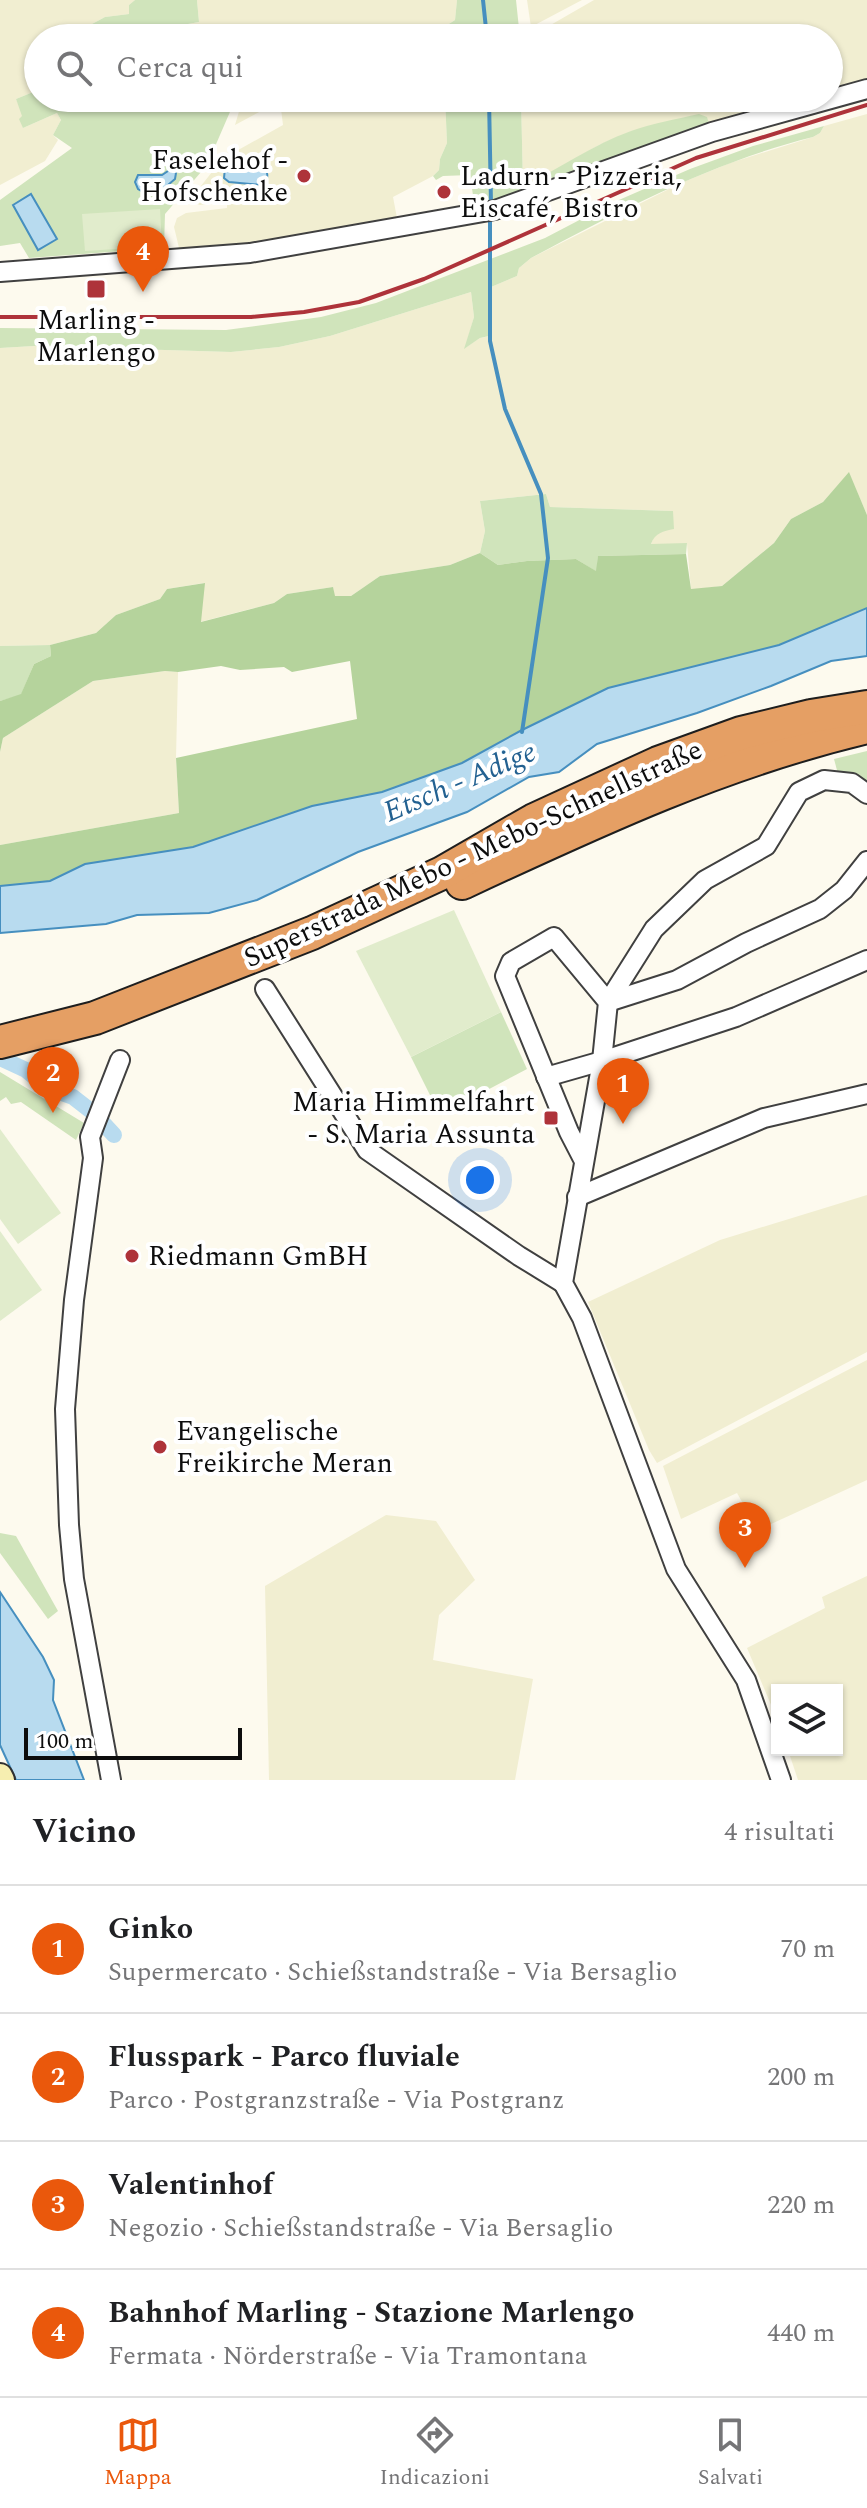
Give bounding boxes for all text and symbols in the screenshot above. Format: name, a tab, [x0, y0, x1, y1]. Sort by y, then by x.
search box	[24, 24, 843, 112]
text: Cerca qui	[116, 45, 244, 91]
icon: search	[52, 46, 96, 90]
place label: Faselehof - Hofschenke	[140, 139, 288, 214]
place label: Ladurn - Pizzeria, Eiscafé, Bistro	[460, 155, 682, 230]
marker: Faselehof - Hofschenke	[295, 167, 313, 185]
marker: Ladurn - Pizzeria, Eiscafé, Bistro	[435, 183, 453, 201]
pin: 4	[117, 226, 169, 292]
marker: Marling - Marlengo	[85, 278, 107, 300]
place label: Marling - Marlengo	[36, 299, 156, 374]
street label: Superstrada Mebo - Mebo-Schnellstraße	[237, 729, 709, 979]
water label: Etsch - Adige	[376, 729, 544, 835]
pin: 2	[27, 1047, 79, 1113]
pin: 1	[597, 1058, 649, 1124]
place label: Maria Himmelfahrt - S. Maria Assunta	[292, 1081, 535, 1156]
marker: Maria Himmelfahrt - S. Maria Assunta	[542, 1109, 560, 1127]
your location	[460, 1160, 500, 1200]
place label: Riedmann GmBH	[148, 1235, 368, 1278]
marker: Riedmann GmBH	[123, 1247, 141, 1265]
place label: Evangelische Freikirche Meran	[176, 1410, 393, 1485]
marker: Evangelische Freikirche Meran	[151, 1438, 169, 1456]
pin: 3	[719, 1502, 771, 1568]
map controls	[771, 1684, 843, 1756]
button: layers	[771, 1684, 843, 1756]
scale bar	[24, 1724, 242, 1760]
text: 100 m	[36, 1725, 93, 1758]
text: Vicino	[32, 1806, 136, 1858]
text: 4 risultati	[724, 1812, 835, 1852]
text: Ginko	[108, 1906, 193, 1952]
text: 1	[51, 1929, 65, 1969]
text: 70 m	[780, 1929, 835, 1969]
text: Supermercato · Schießstandstraße - Via Bersaglio	[108, 1952, 677, 1992]
text: Flusspark - Parco fluviale	[108, 2034, 460, 2080]
text: 2	[51, 2057, 65, 2097]
text: 200 m	[767, 2057, 835, 2097]
text: Parco · Postgranzstraße - Via Postgranz	[108, 2080, 565, 2120]
text: Valentinhof	[108, 2162, 273, 2208]
text: 3	[51, 2185, 65, 2225]
text: 220 m	[767, 2185, 835, 2225]
text: Negozio · Schießstandstraße - Via Bersaglio	[108, 2208, 613, 2248]
text: Bahnhof Marling - Stazione Marlengo	[108, 2290, 634, 2336]
text: 4	[51, 2313, 65, 2353]
text: 440 m	[767, 2313, 835, 2353]
text: Fermata · Nörderstraße - Via Tramontana	[108, 2336, 588, 2376]
tab: Mappa	[104, 2413, 172, 2494]
tab: Indicazioni	[379, 2413, 490, 2494]
tab: Salvati	[698, 2413, 763, 2494]

